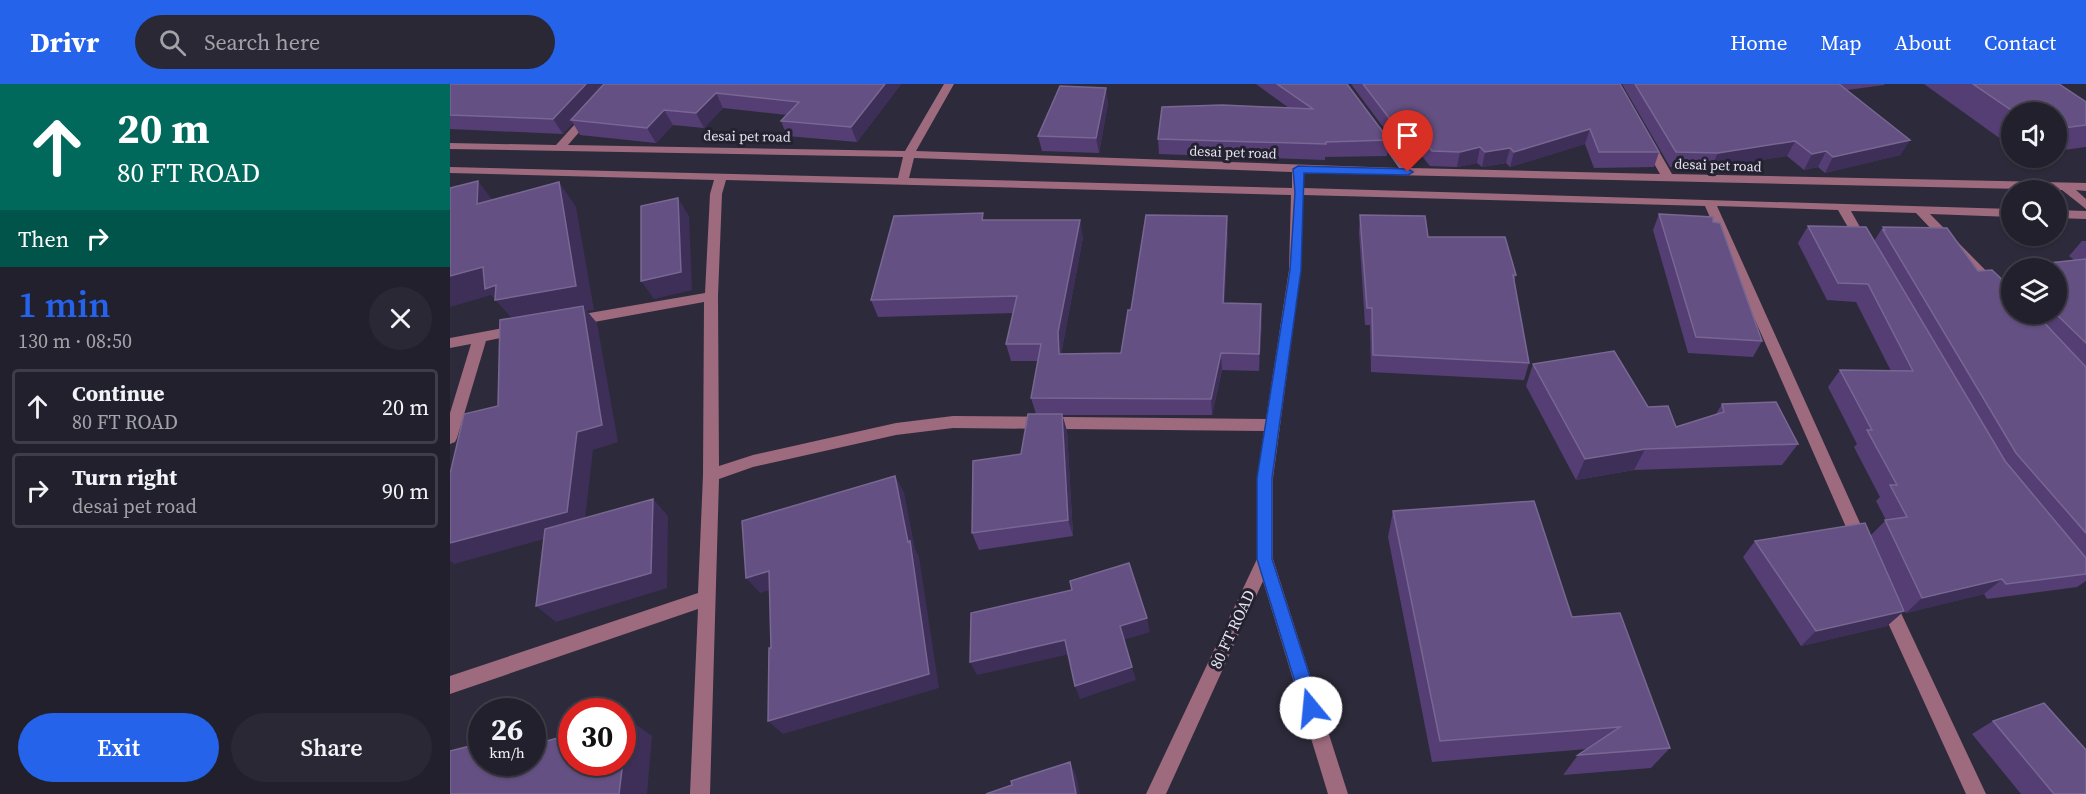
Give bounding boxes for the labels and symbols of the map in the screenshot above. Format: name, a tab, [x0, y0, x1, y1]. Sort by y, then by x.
pin	[1382, 110, 1433, 172]
street label: desai pet road	[703, 125, 791, 147]
street label: desai pet road	[1189, 140, 1277, 164]
street label: desai pet road	[1674, 153, 1762, 177]
street label: 80 FT ROAD	[1204, 586, 1260, 672]
position arrow	[1279, 676, 1343, 740]
speed limit sign: 30	[558, 698, 636, 776]

